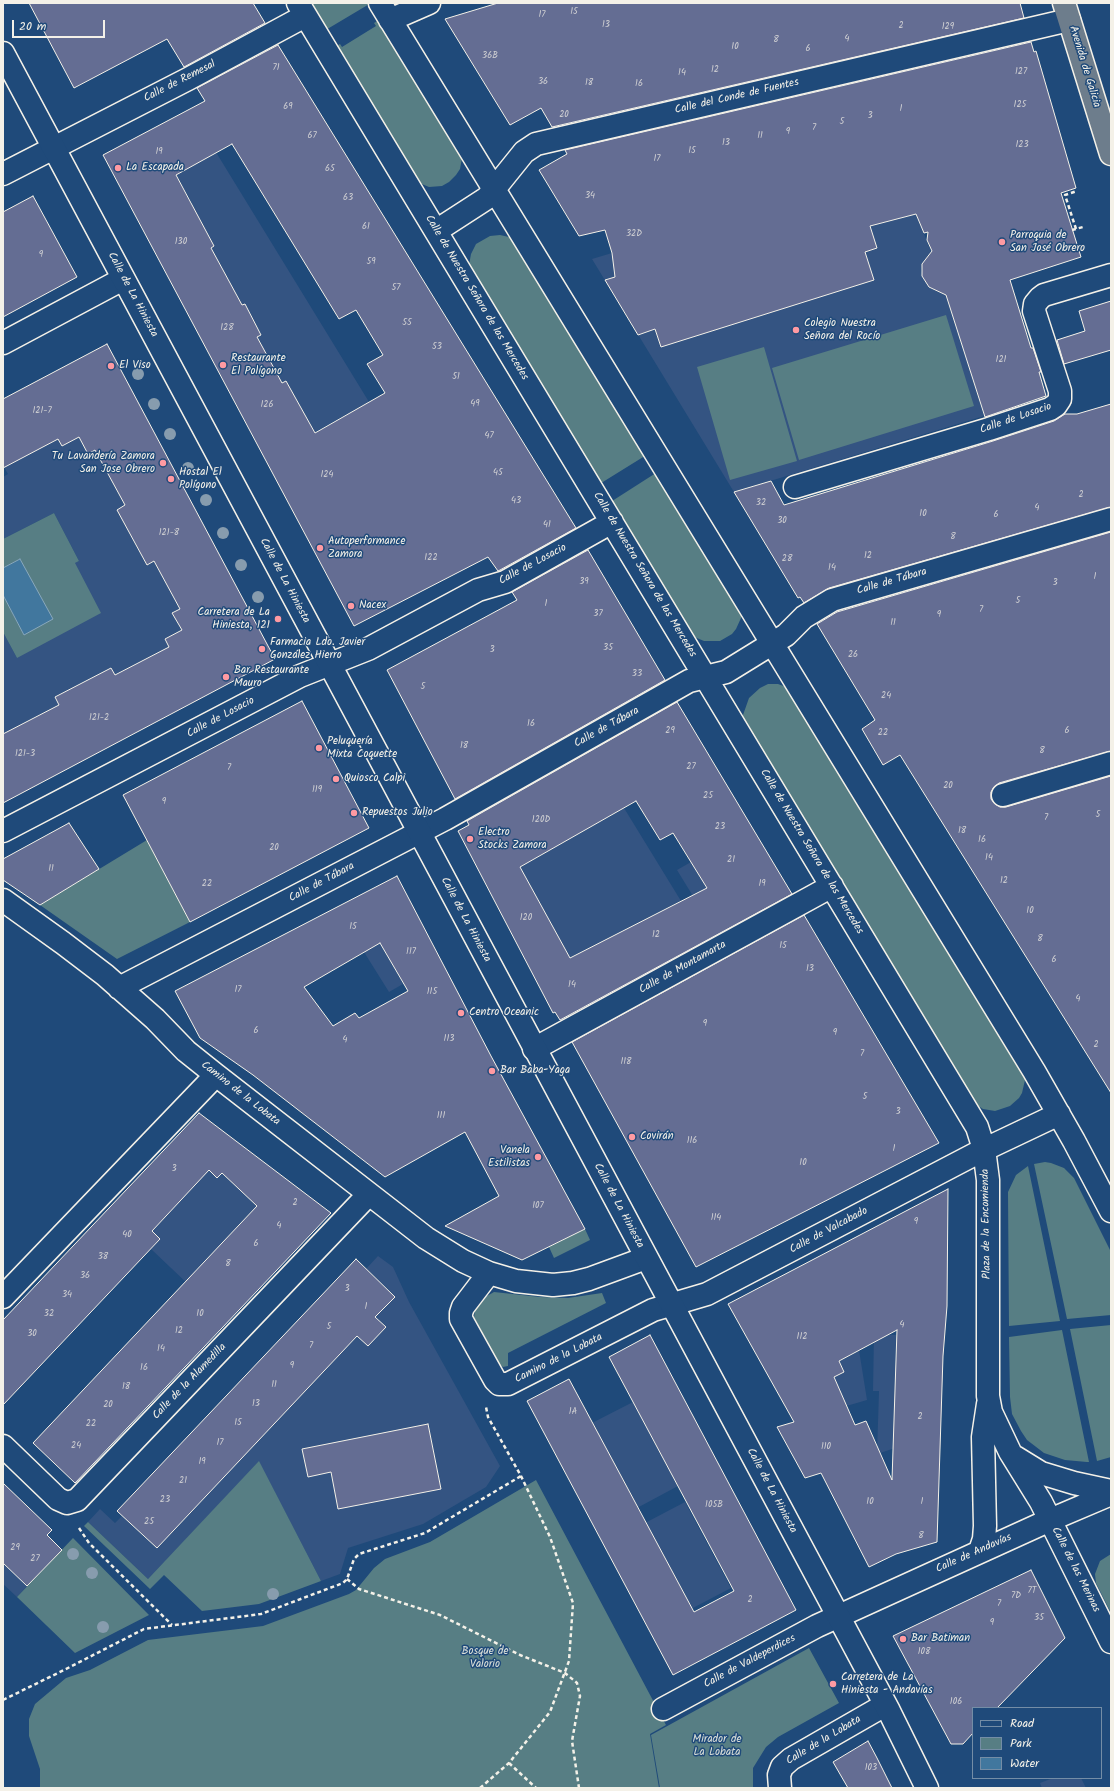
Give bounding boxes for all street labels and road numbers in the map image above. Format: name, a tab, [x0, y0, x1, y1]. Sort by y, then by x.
street label: Avenida de Galicia	[1065, 25, 1103, 109]
street label: Calle de Remesal	[142, 58, 218, 106]
street label: Calle del Conde de Fuentes	[674, 76, 800, 118]
street label: Calle de Nuestra Señora de las Mercedes	[421, 213, 531, 383]
street label: Calle de La Hiniesta	[104, 250, 160, 340]
street label: Calle de Losacio	[979, 401, 1053, 437]
street label: Calle de Nuestra Señora de las Mercedes	[589, 490, 699, 660]
street label: Calle de La Hiniesta	[256, 536, 312, 626]
street label: Calle de Losacio	[497, 542, 569, 588]
street label: Calle de Tábara	[855, 566, 929, 598]
street label: Calle de Losacio	[185, 695, 257, 741]
street label: Calle de Tábara	[572, 705, 642, 751]
street label: Calle de Nuestra Señora de las Mercedes	[756, 767, 866, 937]
street label: Calle de Tábara	[287, 860, 357, 906]
street label: Calle de La Hiniesta	[437, 875, 493, 965]
street label: Calle de Montamarta	[637, 939, 729, 997]
street label: Camino de la Lobata	[198, 1059, 282, 1129]
street label: Calle de La Hiniesta	[590, 1161, 646, 1251]
street label: Plaza de la Encomienda	[979, 1169, 995, 1279]
street label: Calle de Valcabado	[788, 1205, 870, 1257]
street label: Camino de la Lobata	[513, 1331, 605, 1387]
street label: Calle de la Alamedilla	[150, 1341, 230, 1423]
street label: Calle de La Hiniesta	[743, 1446, 799, 1536]
street label: Calle de las Merinas	[1048, 1525, 1102, 1615]
street label: Calle de Andavías	[934, 1531, 1014, 1577]
street label: Calle de Valdeperdices	[702, 1632, 798, 1692]
street label: Calle de la Lobata	[784, 1713, 864, 1769]

